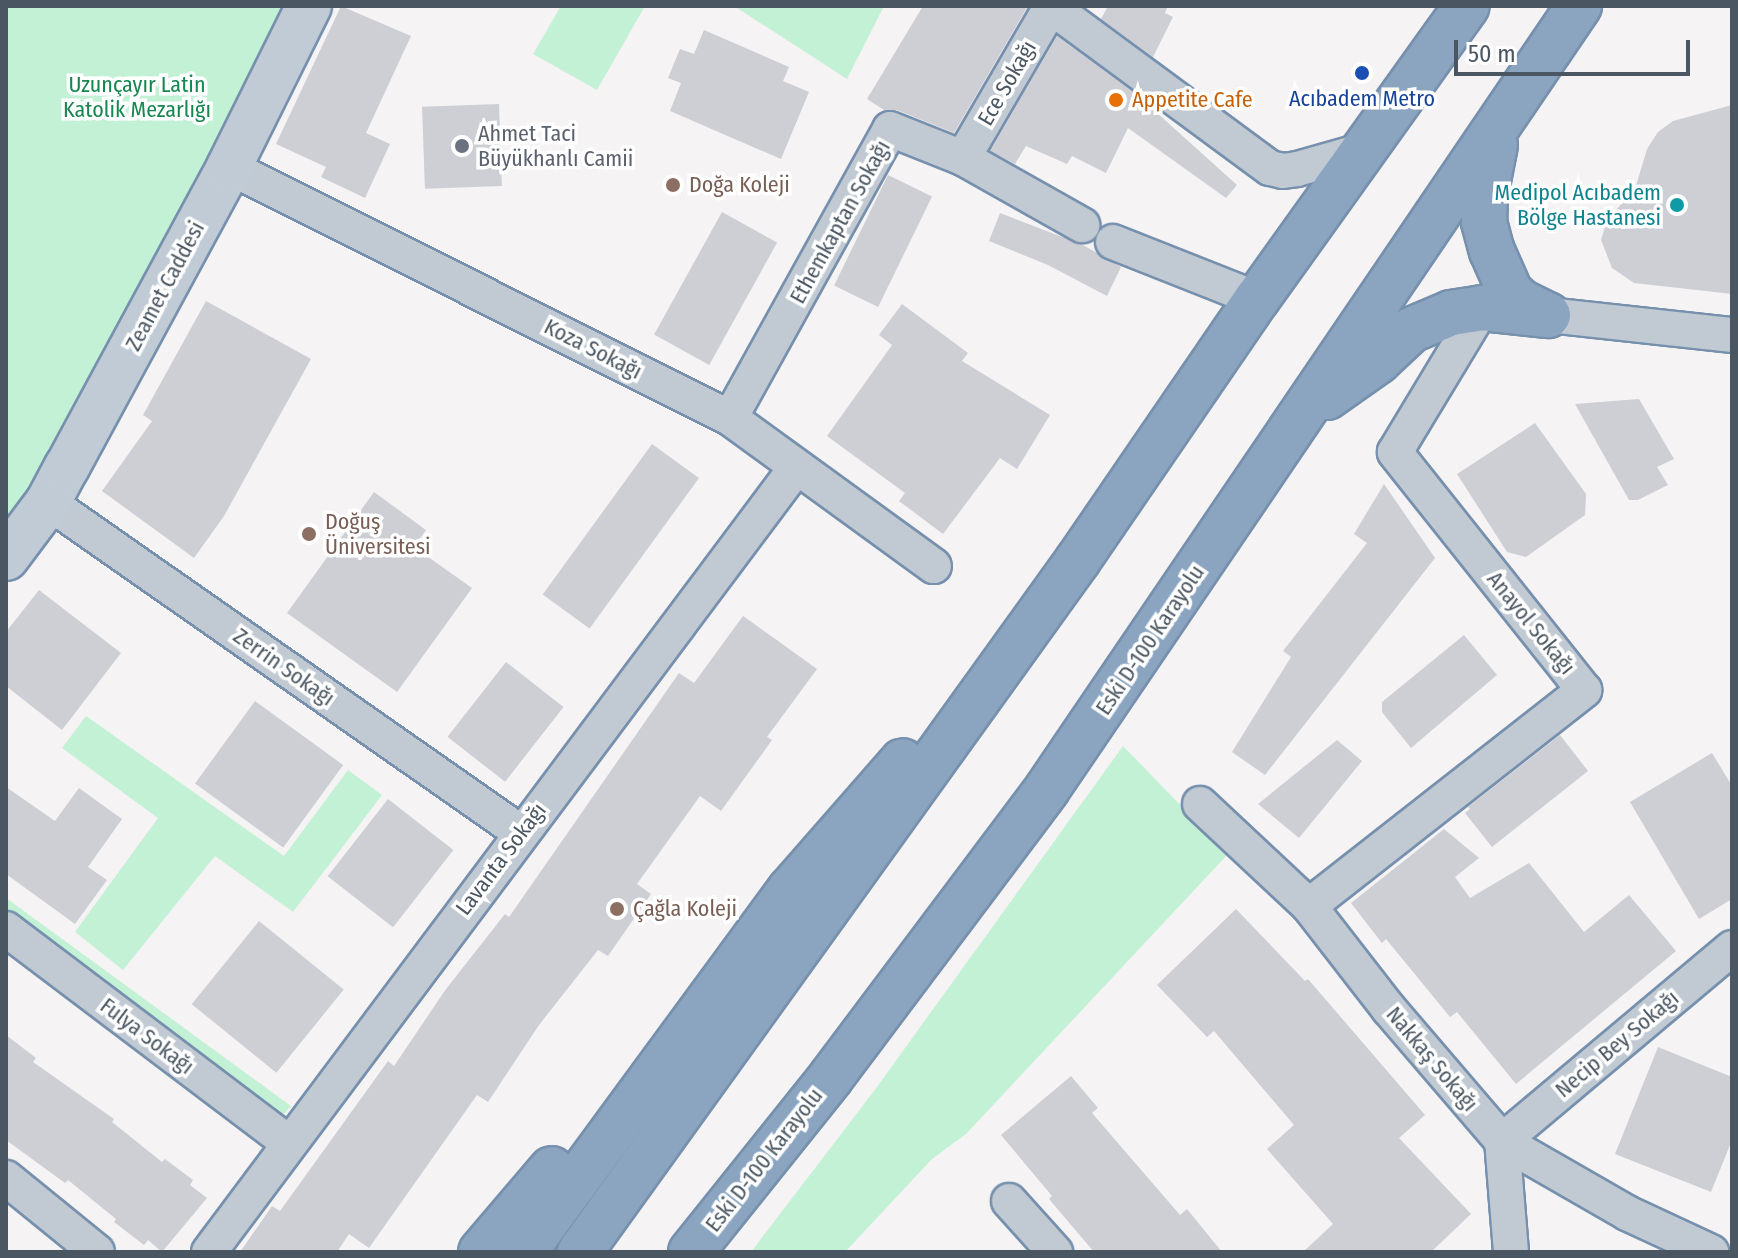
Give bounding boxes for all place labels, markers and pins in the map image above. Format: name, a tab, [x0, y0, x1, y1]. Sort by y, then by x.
marker: Acıbadem Metro	[1353, 64, 1371, 82]
place label: Acıbadem Metro	[1289, 86, 1435, 112]
place label: Appetite Cafe	[1132, 87, 1253, 113]
marker: Appetite Cafe	[1107, 91, 1125, 109]
place label: Ahmet Taci Büyükhanlı Camii	[478, 120, 633, 172]
marker: Ahmet Taci Büyükhanlı Camii	[453, 137, 471, 155]
place label: Doğa Koleji	[689, 172, 790, 198]
marker: Doğa Koleji	[664, 176, 682, 194]
place label: Medipol Acıbadem Bölge Hastanesi	[1495, 179, 1661, 230]
marker: Medipol Acıbadem Bölge Hastanesi	[1668, 196, 1686, 214]
place label: Doğuş Üniversitesi	[325, 508, 431, 560]
marker: Doğuş Üniversitesi	[300, 525, 318, 543]
place label: Çağla Koleji	[633, 896, 737, 922]
marker: Çağla Koleji	[608, 900, 626, 918]

